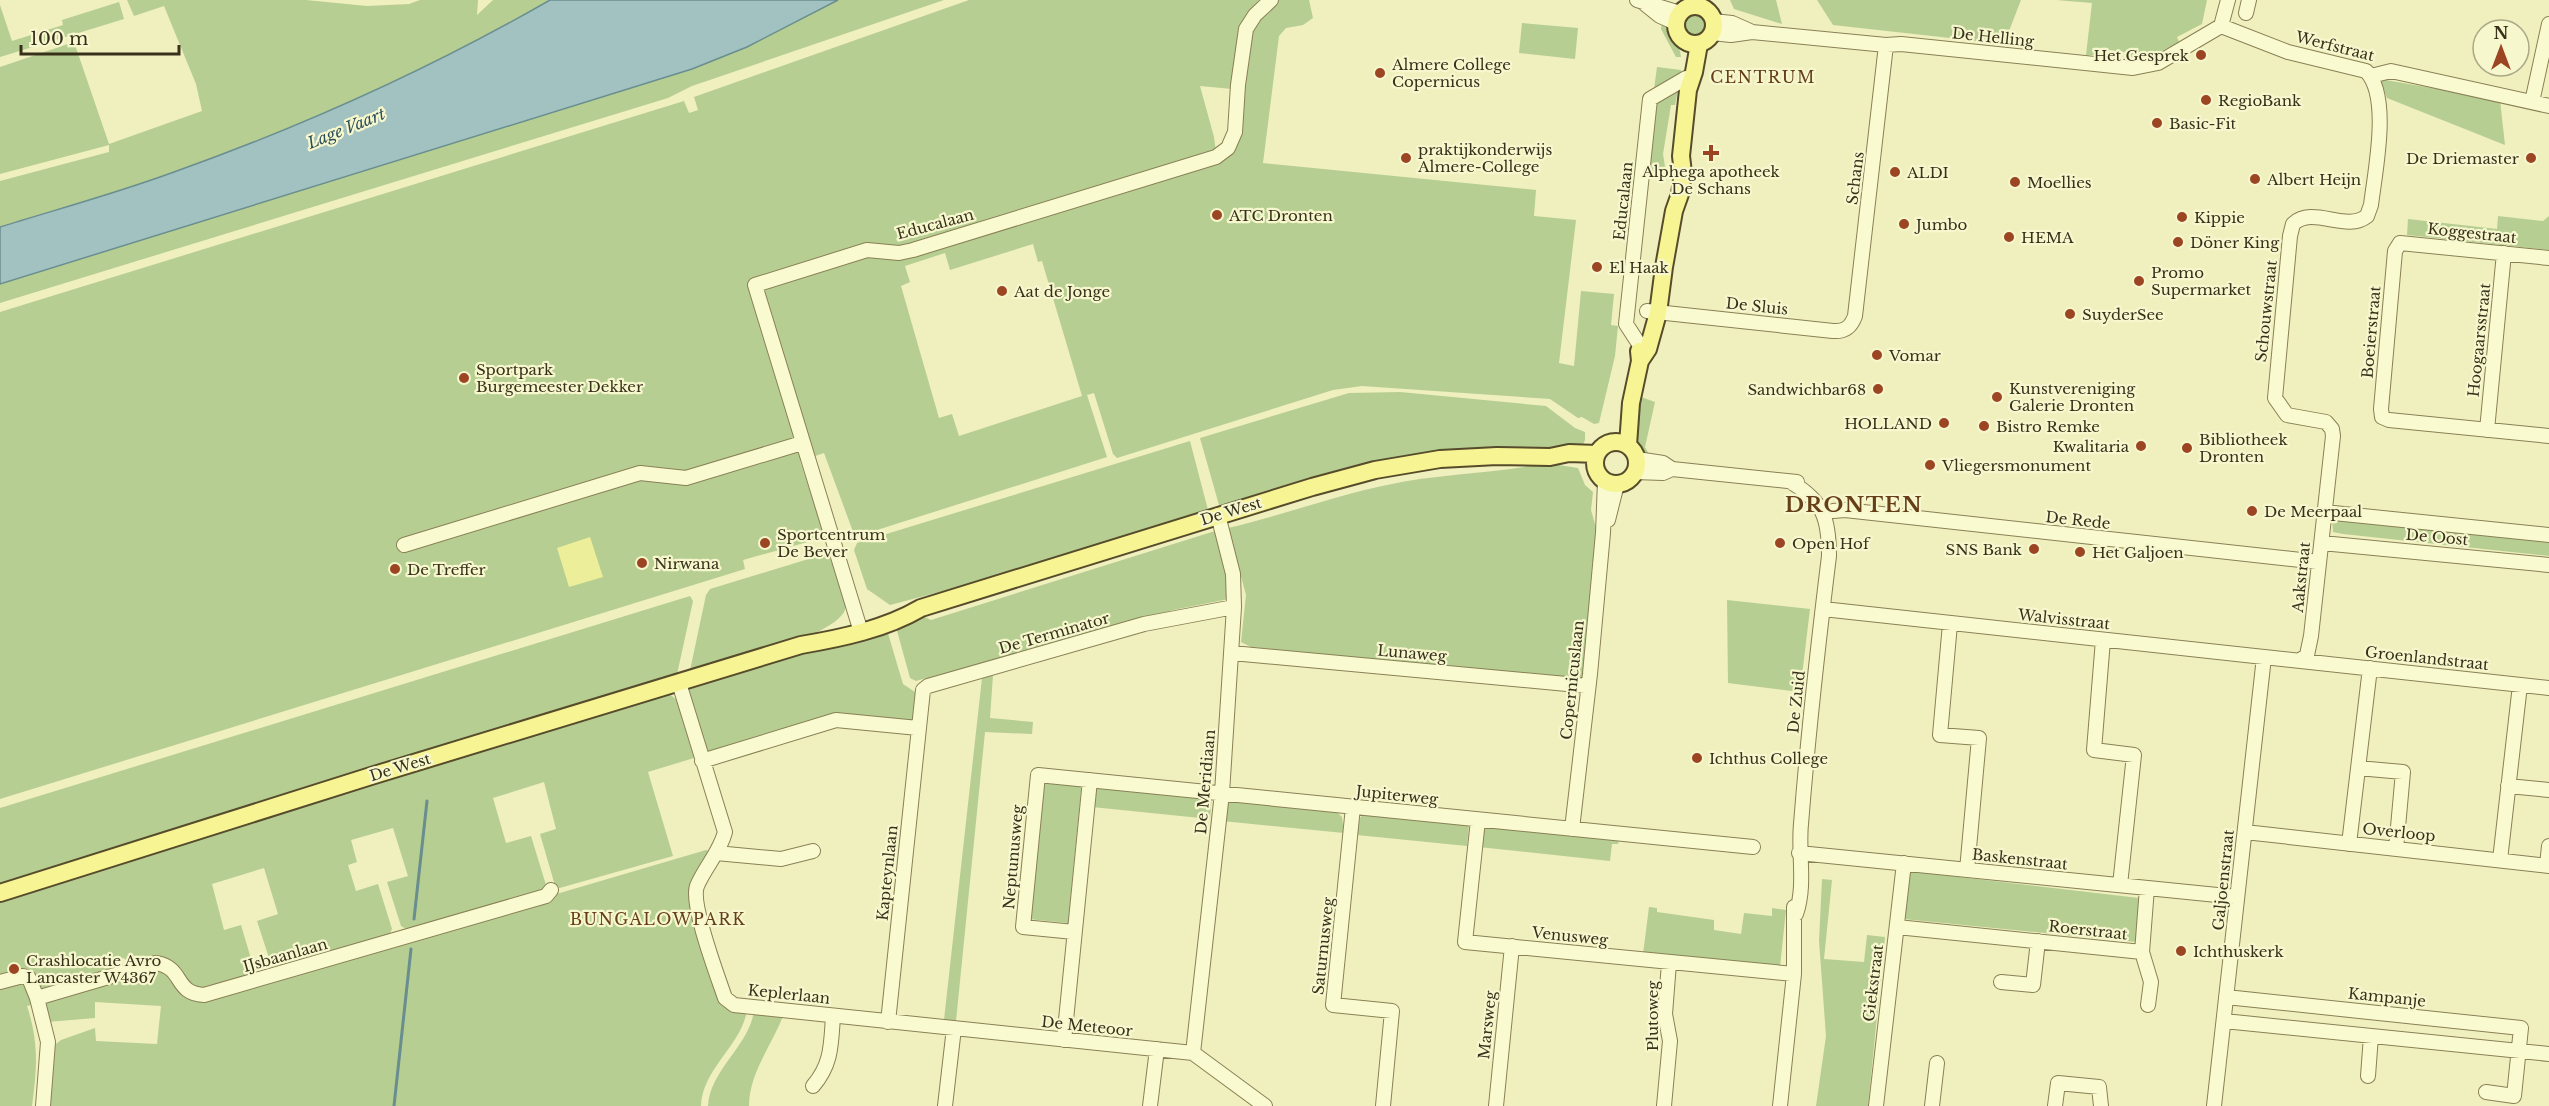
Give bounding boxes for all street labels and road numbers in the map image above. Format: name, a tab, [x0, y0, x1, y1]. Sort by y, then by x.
street label: De Helling	[1951, 23, 2036, 51]
street label: Werfstraat	[2293, 27, 2377, 65]
street label: Schans	[1842, 150, 1868, 206]
street label: Educalaan	[1609, 161, 1637, 241]
street label: Educalaan	[894, 205, 976, 243]
street label: Koggestraat	[2427, 219, 2518, 247]
street label: Schouwstraat	[2251, 259, 2281, 363]
street label: Hoogaarsstraat	[2464, 282, 2494, 398]
street label: Boeierstraat	[2357, 285, 2385, 379]
street label: De Sluis	[1725, 293, 1789, 319]
street label: De West	[1198, 493, 1264, 529]
street label: De Rede	[2045, 507, 2111, 533]
street label: De Oost	[2405, 525, 2469, 549]
street label: Aakstraat	[2288, 540, 2314, 614]
street label: Walvisstraat	[2016, 605, 2111, 633]
street label: De Terminator	[996, 608, 1112, 658]
street label: Copernicuslaan	[1556, 619, 1588, 741]
street label: Lunaweg	[1377, 641, 1448, 666]
street label: Groenlandstraat	[2364, 642, 2490, 674]
street label: De Zuid	[1783, 670, 1809, 734]
street label: De Meridiaan	[1191, 729, 1219, 835]
street label: De West	[367, 749, 433, 785]
street label: Jupiterweg	[1353, 781, 1440, 809]
street label: Neptunusweg	[999, 803, 1027, 910]
street label: Overloop	[2361, 819, 2437, 845]
street label: Kapteynlaan	[873, 824, 901, 922]
street label: Galjoenstraat	[2208, 828, 2238, 931]
street label: Baskenstraat	[1971, 845, 2069, 874]
street label: Saturnusweg	[1308, 895, 1338, 996]
street label: Roerstraat	[2048, 916, 2129, 944]
street label: Venusweg	[1530, 922, 1610, 950]
street label: IJsbaanlaan	[240, 934, 330, 976]
street label: Giekstraat	[1859, 943, 1887, 1023]
street label: Keplerlaan	[747, 980, 831, 1008]
street label: Plutoweg	[1643, 980, 1662, 1051]
street label: Kampanje	[2347, 983, 2427, 1011]
street label: Marsweg	[1474, 989, 1500, 1060]
street label: De Meteoor	[1040, 1012, 1134, 1040]

